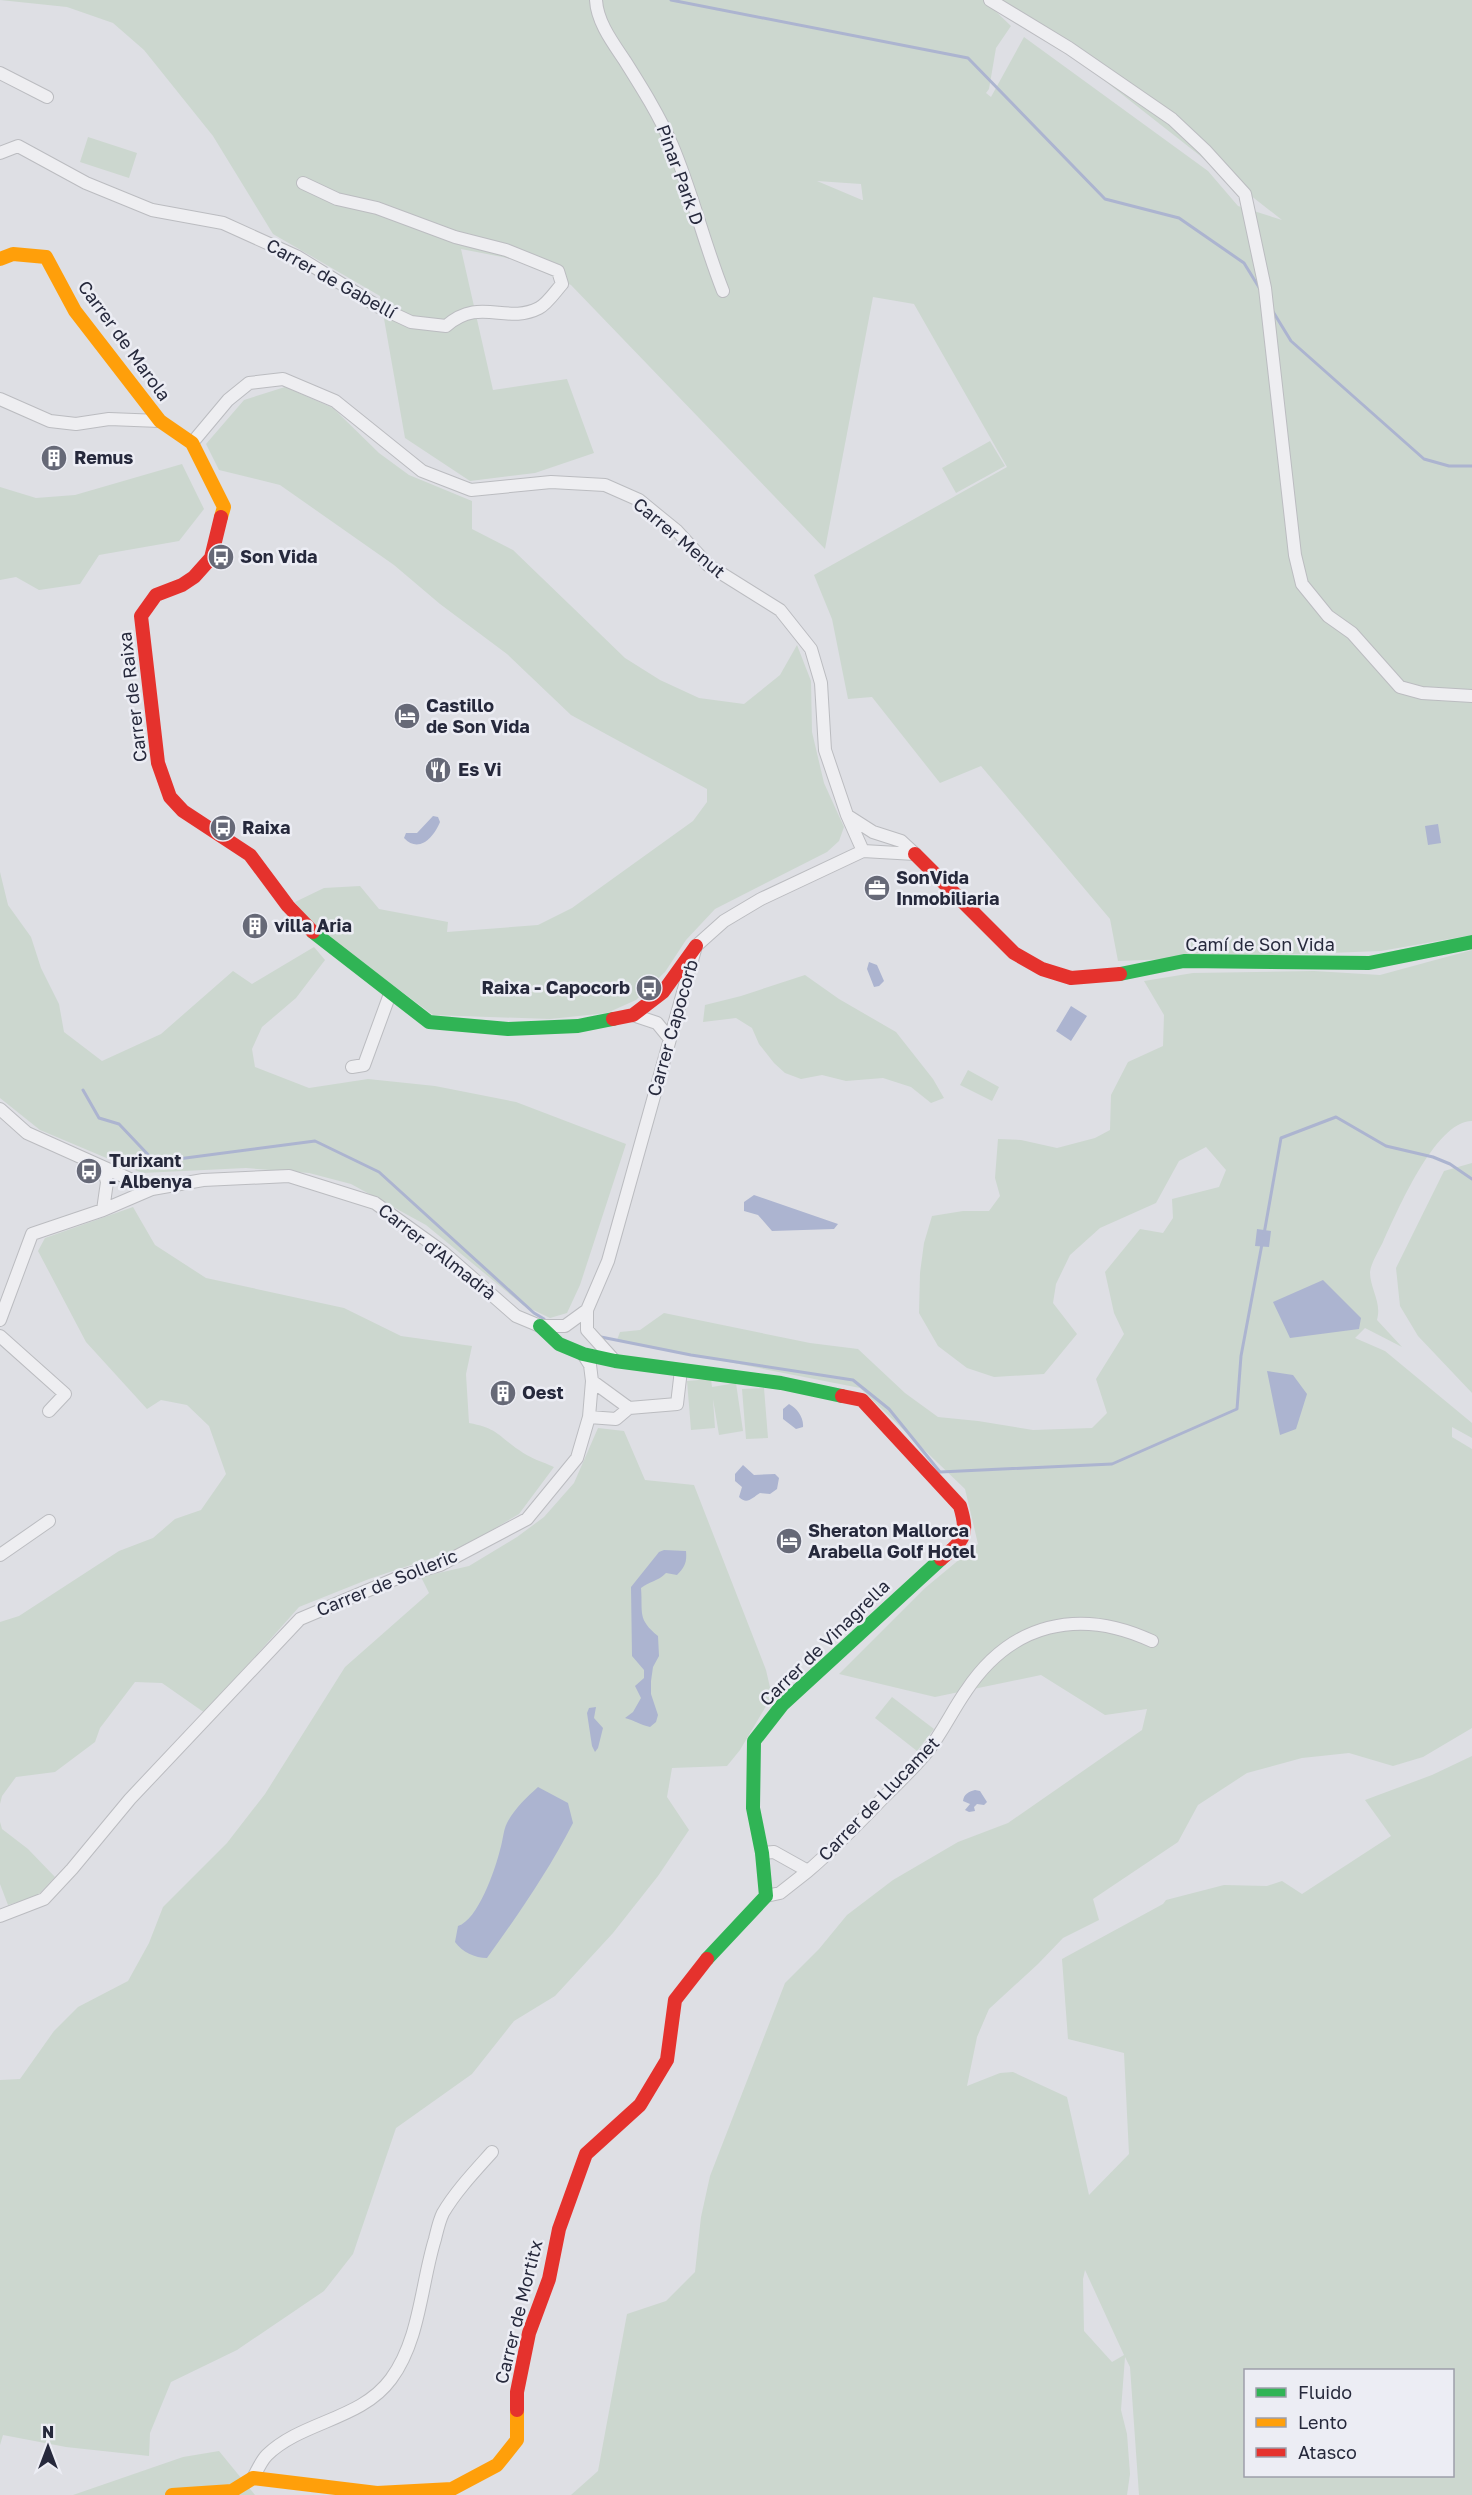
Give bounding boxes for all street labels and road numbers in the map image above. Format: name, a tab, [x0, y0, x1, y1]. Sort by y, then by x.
street label: Pinar Park D	[653, 121, 709, 228]
street label: Carrer de Gabellí	[263, 233, 401, 323]
street label: Carrer de Marola	[74, 276, 176, 405]
street label: Carrer Menut	[629, 492, 730, 582]
street label: Carrer de Raixa	[113, 631, 151, 764]
street label: Camí de Son Vida	[1185, 933, 1335, 955]
street label: Carrer Capocorb	[642, 957, 702, 1099]
street label: Carrer d'Almadrà	[374, 1198, 501, 1304]
street label: Carrer de Solleric	[313, 1544, 460, 1620]
street label: Carrer de Vinagrella	[755, 1574, 894, 1710]
street label: Carrer de Llucamet	[813, 1731, 943, 1865]
street label: Carrer de Mortitx	[490, 2238, 547, 2386]

